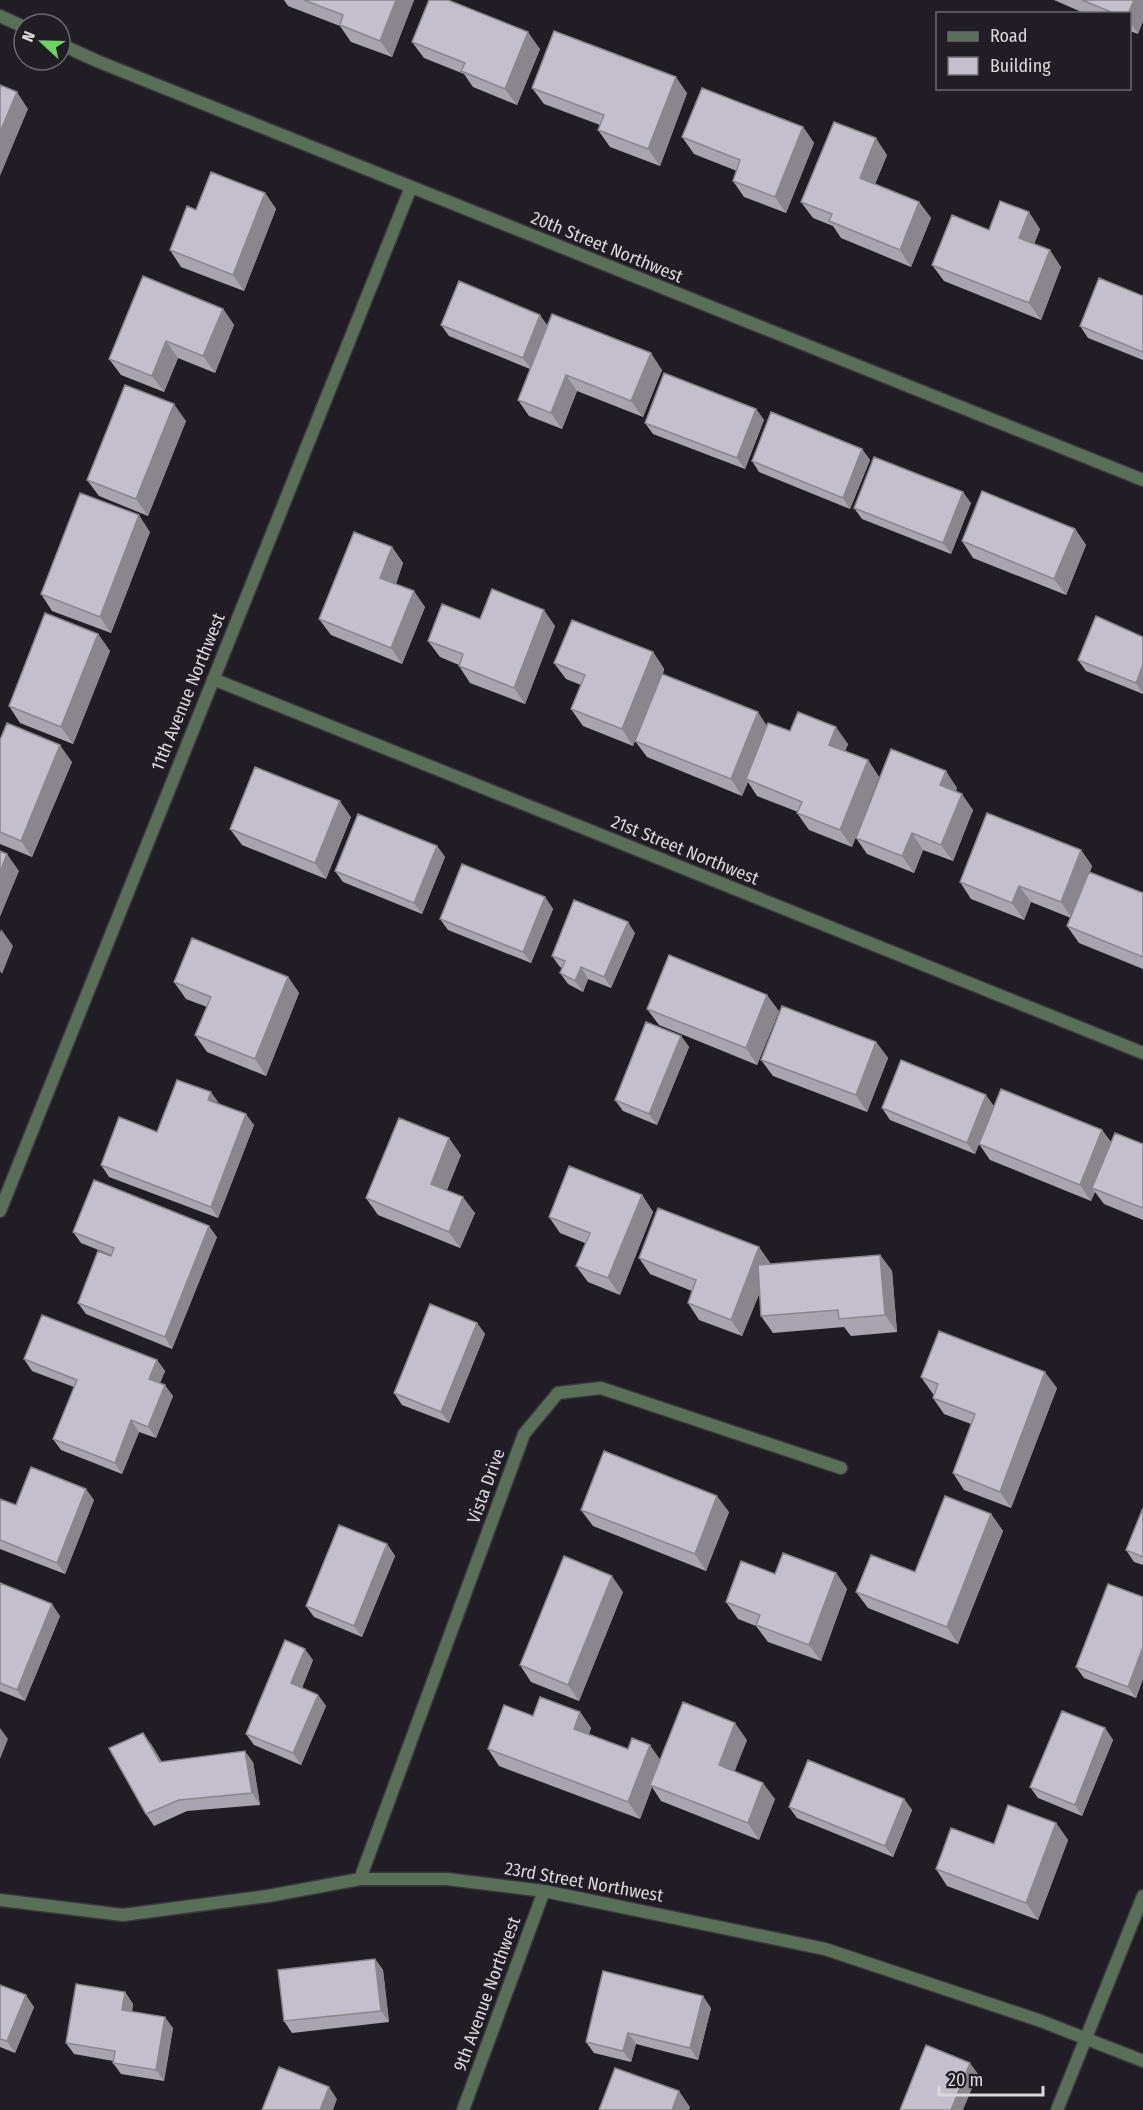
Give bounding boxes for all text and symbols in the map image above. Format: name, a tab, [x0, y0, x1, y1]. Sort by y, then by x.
north arrow	[12, 12, 72, 72]
legend	[936, 12, 1131, 90]
text: Road	[990, 25, 1027, 47]
text: N	[18, 29, 39, 45]
text: Building	[990, 55, 1051, 77]
street label: 20th Street Northwest	[528, 207, 686, 288]
street label: 11th Avenue Northwest	[146, 610, 230, 774]
street label: 21st Street Northwest	[608, 810, 762, 890]
street label: Vista Drive	[462, 1445, 510, 1527]
street label: 23rd Street Northwest	[503, 1857, 665, 1907]
street label: 9th Avenue Northwest	[449, 1914, 525, 2074]
scale bar	[939, 2059, 1042, 2097]
text: 20 m	[948, 2069, 983, 2091]

